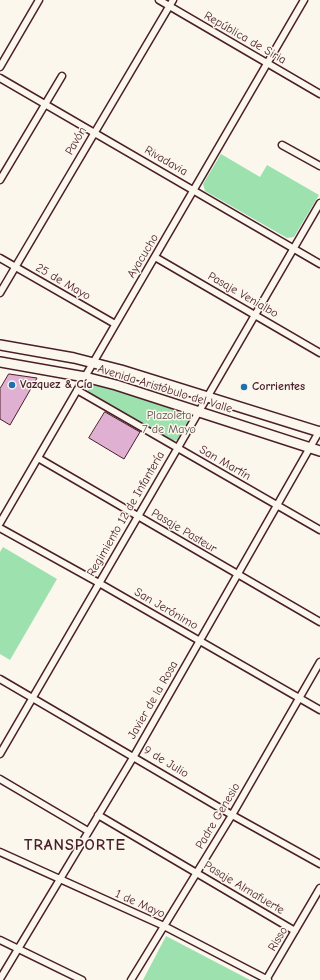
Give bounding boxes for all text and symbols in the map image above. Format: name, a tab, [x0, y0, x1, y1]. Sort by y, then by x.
street label: República de Siria	[201, 9, 289, 67]
street label: Pavón	[62, 124, 90, 158]
street label: Rivadavia	[142, 143, 190, 179]
street label: Ayacucho	[124, 231, 162, 281]
street label: 25 de Mayo	[33, 261, 93, 303]
street label: Pasaje Venialbo	[205, 269, 281, 321]
street label: Avenida Aristóbulo del Valle	[96, 362, 234, 416]
place label: Vazquez & Cía	[20, 378, 93, 392]
marker: Vazquez & Cía	[7, 380, 17, 390]
place label: Corrientes	[252, 380, 305, 394]
marker: Corrientes	[239, 382, 249, 392]
park label: Plazoleta 7 de Mayo	[142, 409, 196, 437]
street label: San Martín	[197, 442, 253, 484]
street label: Regimiento 12 de Infantería	[84, 449, 168, 579]
street label: Pasaje Pasteur	[149, 506, 219, 556]
street label: San Jerónimo	[132, 585, 200, 633]
street label: Javier de la Rosa	[125, 658, 181, 742]
street label: 9 de Julio	[141, 743, 191, 781]
street label: Padre Genesio	[193, 780, 243, 852]
district label: TRANSPORTE	[24, 835, 126, 855]
street label: Pasaje Almafuerte	[201, 858, 287, 918]
street label: 1 de Mayo	[113, 887, 167, 921]
street label: Risso	[265, 924, 291, 954]

